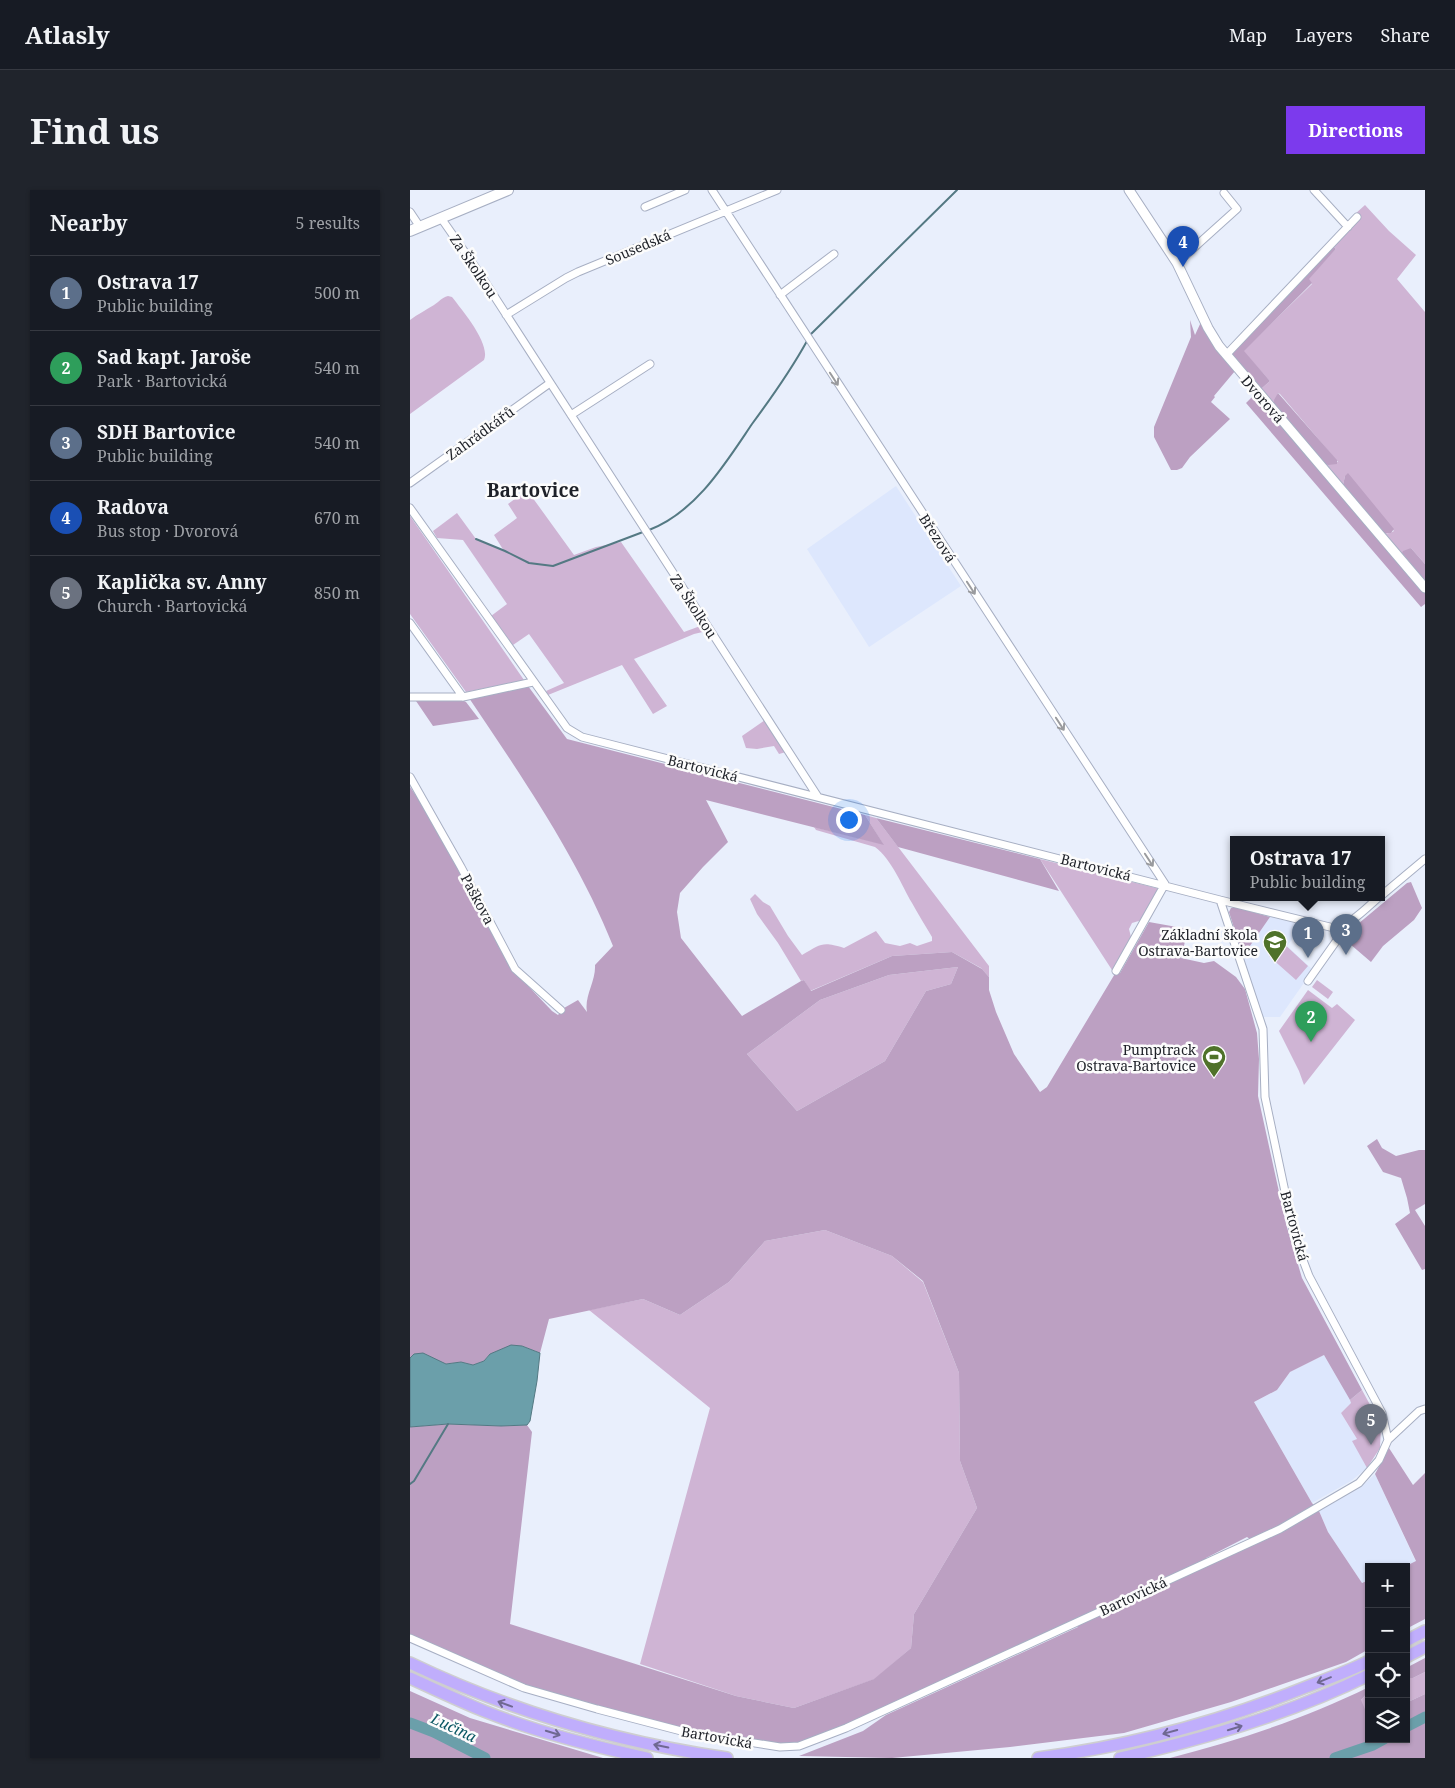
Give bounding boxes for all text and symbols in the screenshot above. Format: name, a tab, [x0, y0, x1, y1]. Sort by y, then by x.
text: Atlasly	[25, 18, 110, 51]
text: Map	[1229, 23, 1267, 47]
text: Layers	[1295, 23, 1353, 47]
text: Share	[1381, 23, 1430, 47]
button: Directions	[1286, 106, 1425, 154]
text: Find us	[30, 107, 159, 154]
text: Nearby	[50, 209, 128, 237]
text: 5 results	[296, 212, 360, 234]
street label: Sousedská	[602, 225, 674, 269]
pin: 4	[1167, 226, 1199, 267]
street label: Za Školkou	[446, 231, 502, 302]
text: Ostrava 17	[97, 269, 199, 295]
text: 1	[61, 282, 71, 304]
text: 500 m	[314, 282, 360, 304]
text: Public building	[97, 295, 213, 317]
text: Sad kapt. Jaroše	[97, 344, 251, 370]
text: 2	[61, 357, 71, 379]
text: 540 m	[314, 357, 360, 379]
text: Park · Bartovická	[97, 370, 227, 392]
one-way arrow	[829, 371, 839, 385]
street label: Dvorová	[1237, 371, 1289, 427]
street label: Zahrádkářů	[442, 402, 518, 464]
text: SDH Bartovice	[97, 419, 236, 445]
text: 3	[61, 432, 71, 454]
text: 540 m	[314, 432, 360, 454]
text: Public building	[97, 445, 213, 467]
district label: Bartovice	[487, 477, 579, 503]
text: Radova	[97, 494, 169, 520]
text: 4	[61, 507, 71, 529]
text: 670 m	[314, 507, 360, 529]
street label: Březová	[915, 510, 961, 566]
text: Bus stop · Dvorová	[97, 520, 238, 542]
text: Kaplička sv. Anny	[97, 569, 267, 595]
street label: Za Školkou	[666, 570, 722, 642]
one-way arrow	[966, 581, 976, 595]
text: 5	[61, 582, 71, 604]
text: 850 m	[314, 582, 360, 604]
text: Church · Bartovická	[97, 595, 248, 617]
one-way arrow	[1055, 716, 1065, 730]
street label: Bartovická	[666, 750, 740, 786]
your location	[836, 807, 862, 833]
popup	[1230, 836, 1385, 901]
text: Ostrava 17	[1250, 845, 1352, 871]
street label: Bartovická	[1059, 849, 1133, 885]
one-way arrow	[1144, 852, 1154, 866]
street label: Paškova	[457, 870, 499, 928]
text: Public building	[1250, 871, 1365, 893]
pin: 3	[1330, 914, 1362, 955]
pin: 1	[1292, 917, 1324, 958]
place label: Základní škola Ostrava-Bartovice	[1138, 925, 1258, 960]
school or university icon: Základní škola Ostrava-Bartovice	[1262, 929, 1288, 963]
pin: 2	[1295, 1001, 1327, 1042]
place label: Pumptrack Ostrava-Bartovice	[1076, 1040, 1197, 1075]
sports icon: Pumptrack Ostrava-Bartovice	[1201, 1044, 1227, 1078]
street label: Bartovická	[1276, 1189, 1314, 1263]
pin: 5	[1355, 1404, 1387, 1445]
map controls	[1365, 1563, 1410, 1743]
button: +	[1365, 1563, 1410, 1608]
street label: Bartovická	[1096, 1572, 1170, 1620]
button: −	[1365, 1608, 1410, 1653]
button: locate	[1365, 1653, 1410, 1698]
one-way arrow	[1317, 1675, 1332, 1685]
button: layers	[1365, 1698, 1410, 1743]
one-way arrow	[498, 1699, 513, 1708]
water label: Lučina	[427, 1707, 480, 1746]
street label: Bartovická	[680, 1721, 754, 1753]
one-way arrow	[1226, 1723, 1242, 1732]
one-way arrow	[1163, 1728, 1179, 1737]
one-way arrow	[545, 1729, 561, 1739]
one-way arrow	[654, 1741, 670, 1750]

